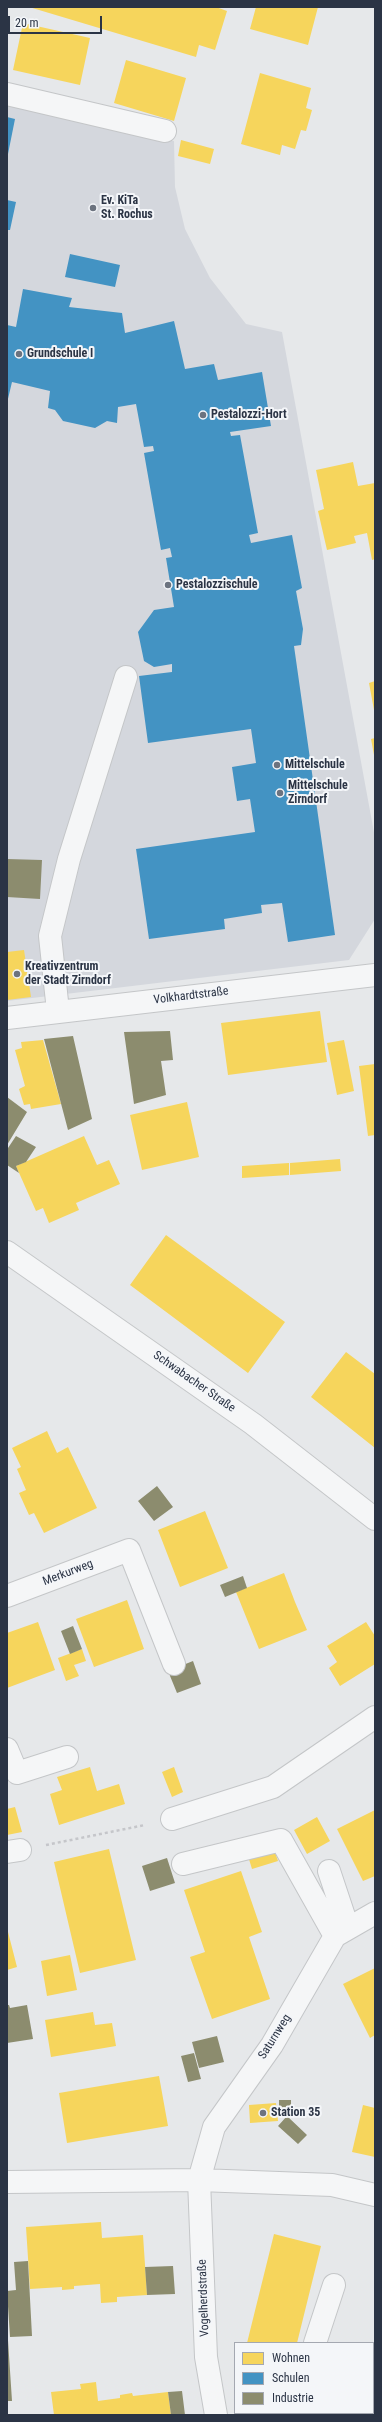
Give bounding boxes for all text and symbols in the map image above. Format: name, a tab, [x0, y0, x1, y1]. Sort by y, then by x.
scale bar	[10, 8, 104, 34]
text: 20 m	[15, 16, 39, 30]
place label: Ev. KiTa St. Rochus	[101, 194, 153, 222]
marker: Ev. KiTa St. Rochus	[88, 203, 98, 213]
place label: Grundschule I	[27, 347, 93, 361]
marker: Grundschule I	[14, 349, 24, 359]
place label: Pestalozzi-Hort	[211, 408, 287, 422]
marker: Pestalozzi-Hort	[198, 410, 208, 420]
place label: Pestalozzischule	[176, 578, 258, 592]
marker: Pestalozzischule	[163, 580, 173, 590]
place label: Mittelschule	[285, 758, 345, 772]
marker: Mittelschule	[272, 760, 282, 770]
place label: Mittelschule Zirndorf	[288, 779, 348, 807]
marker: Mittelschule Zirndorf	[275, 788, 285, 798]
place label: Kreativzentrum der Stadt Zirndorf	[25, 960, 111, 988]
marker: Kreativzentrum der Stadt Zirndorf	[12, 969, 22, 979]
street label: Volkhardtstraße	[153, 984, 229, 1008]
street label: Schwabacher Straße	[150, 1348, 238, 1416]
street label: Merkurweg	[41, 1557, 95, 1589]
street label: Saturnweg	[256, 2012, 294, 2062]
place label: Station 35	[271, 2106, 320, 2120]
marker: Station 35	[258, 2108, 268, 2118]
street label: Vogelherdstraße	[195, 2259, 213, 2337]
legend	[234, 2342, 374, 2414]
text: Wohnen	[272, 2351, 310, 2365]
text: Schulen	[272, 2371, 310, 2385]
text: Industrie	[272, 2391, 314, 2405]

